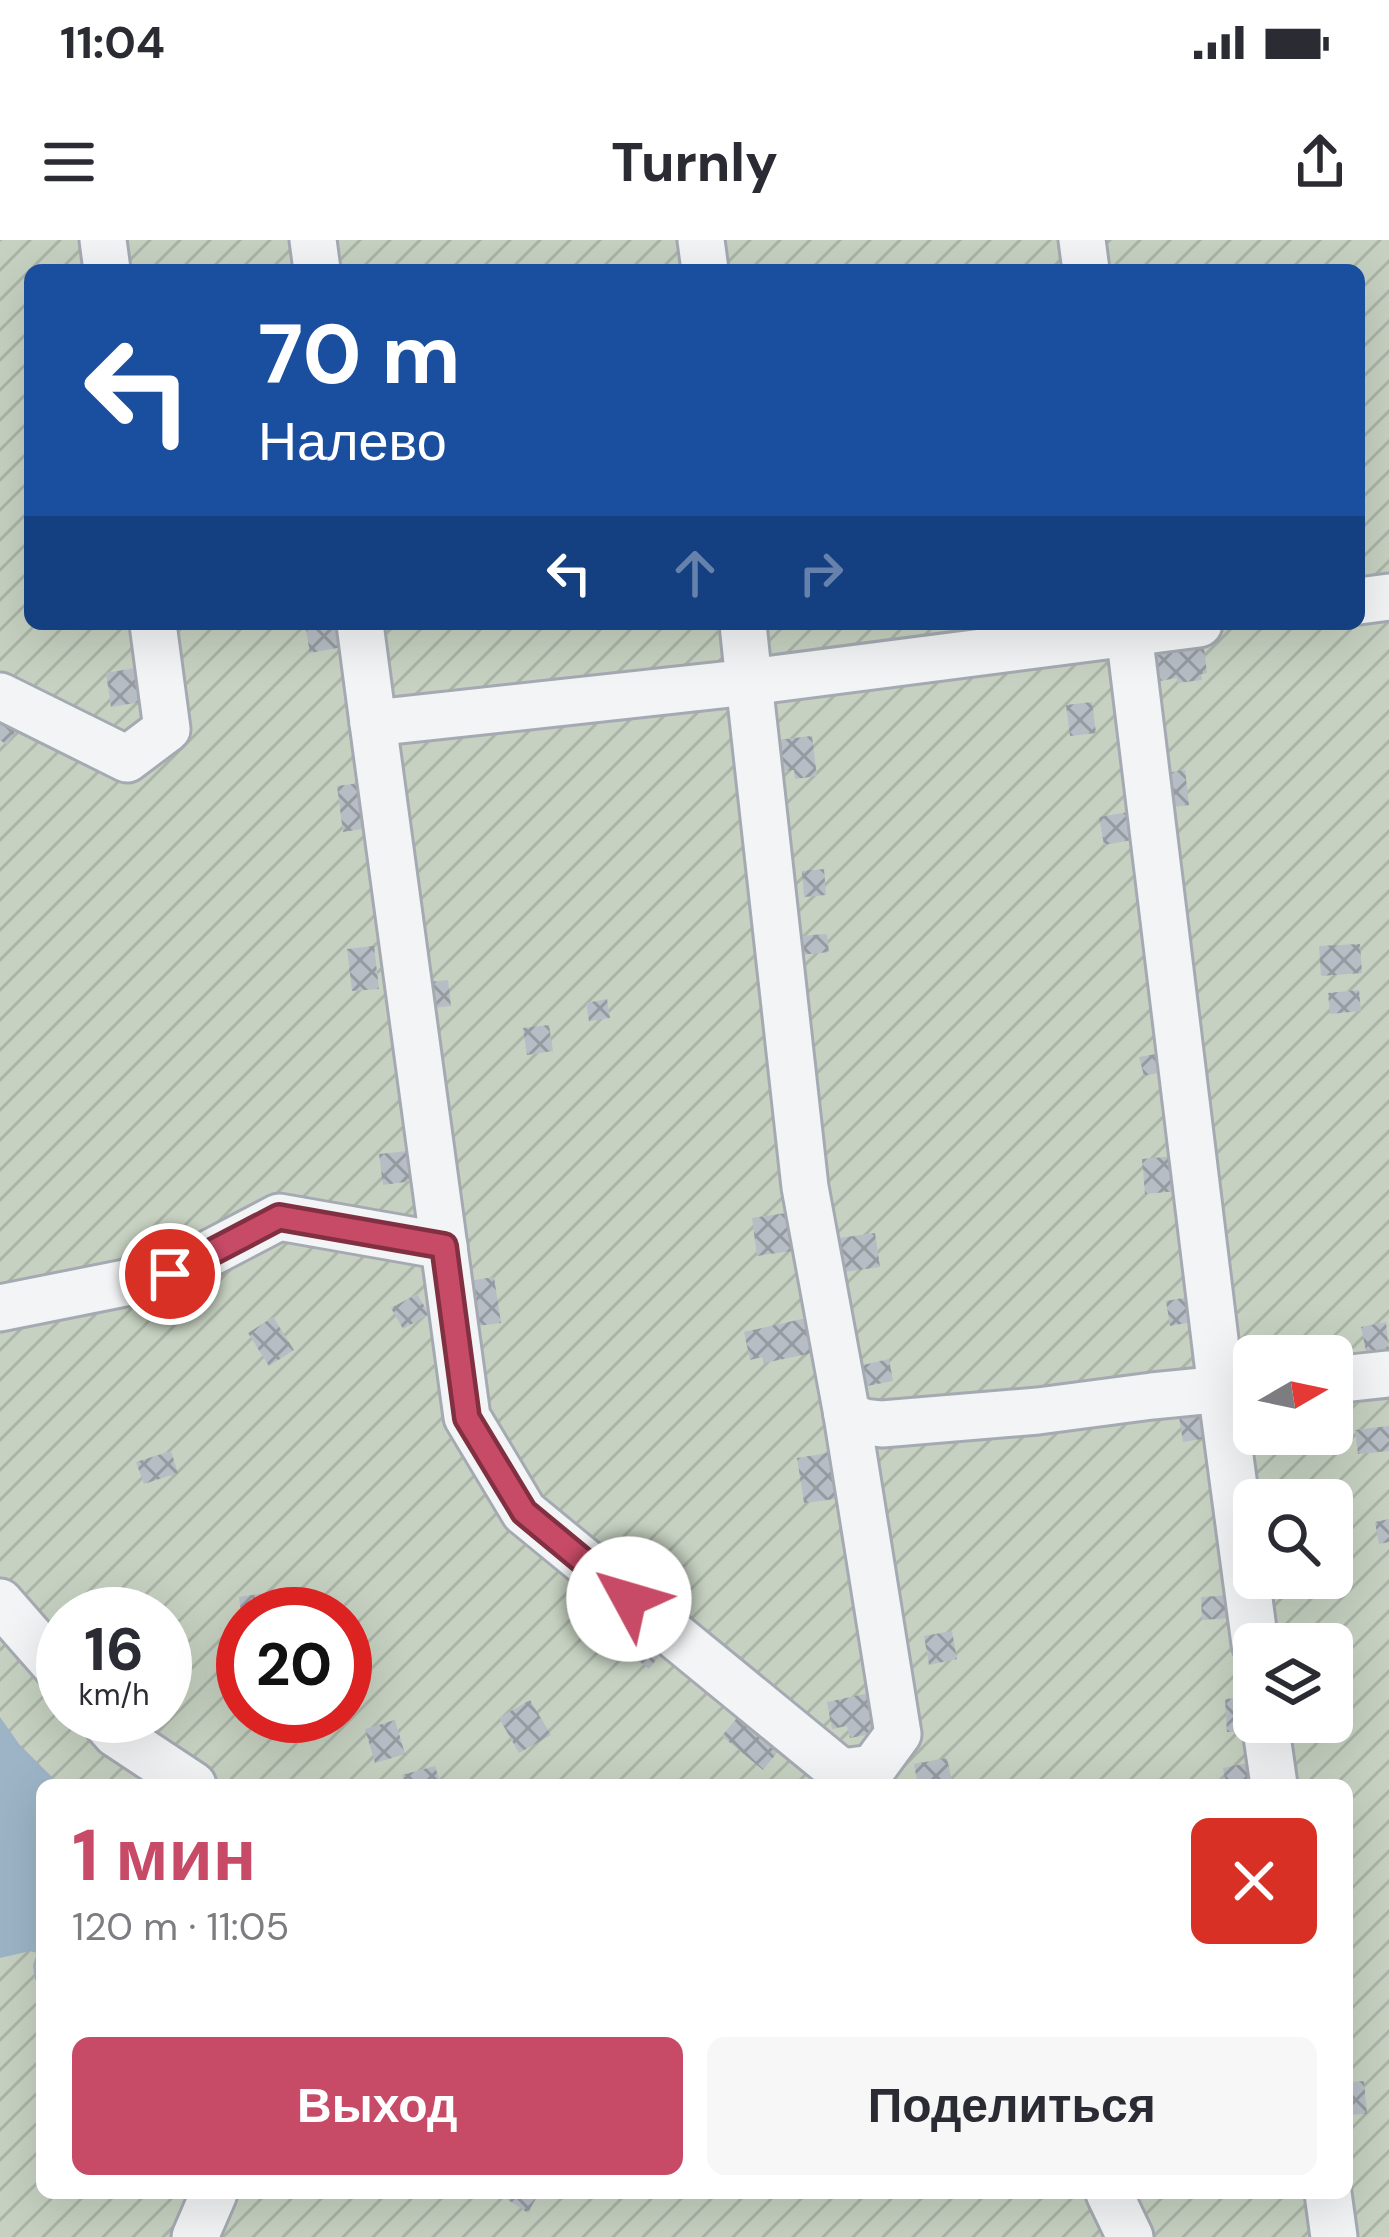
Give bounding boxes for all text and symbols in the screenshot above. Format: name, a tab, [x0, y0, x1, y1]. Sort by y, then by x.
text: 11:04	[60, 13, 165, 72]
text: Turnly	[611, 127, 778, 198]
icon: menu	[36, 129, 102, 195]
icon: share	[1287, 129, 1353, 195]
text: 70 m	[258, 300, 461, 409]
icon: left	[60, 312, 216, 468]
text: Налево	[258, 406, 447, 477]
icon: left	[536, 540, 602, 606]
icon: ahead	[662, 540, 728, 606]
icon: right	[788, 540, 854, 606]
pin	[119, 1223, 221, 1325]
icon: arrive	[137, 1241, 203, 1307]
north arrow	[1233, 1335, 1353, 1455]
map controls	[1233, 1335, 1353, 1743]
button: search	[1233, 1479, 1353, 1599]
position arrow	[566, 1536, 692, 1662]
speed limit sign: 20	[216, 1587, 372, 1743]
text: 16	[84, 1610, 144, 1689]
button: layers	[1233, 1623, 1353, 1743]
text: km/h	[79, 1675, 149, 1714]
text: 1 мин	[72, 1809, 256, 1902]
button: close	[1191, 1818, 1317, 1944]
text: 120 m · 11:05	[72, 1901, 289, 1952]
button: Выход	[72, 2037, 683, 2175]
button: Поделиться	[707, 2037, 1317, 2175]

